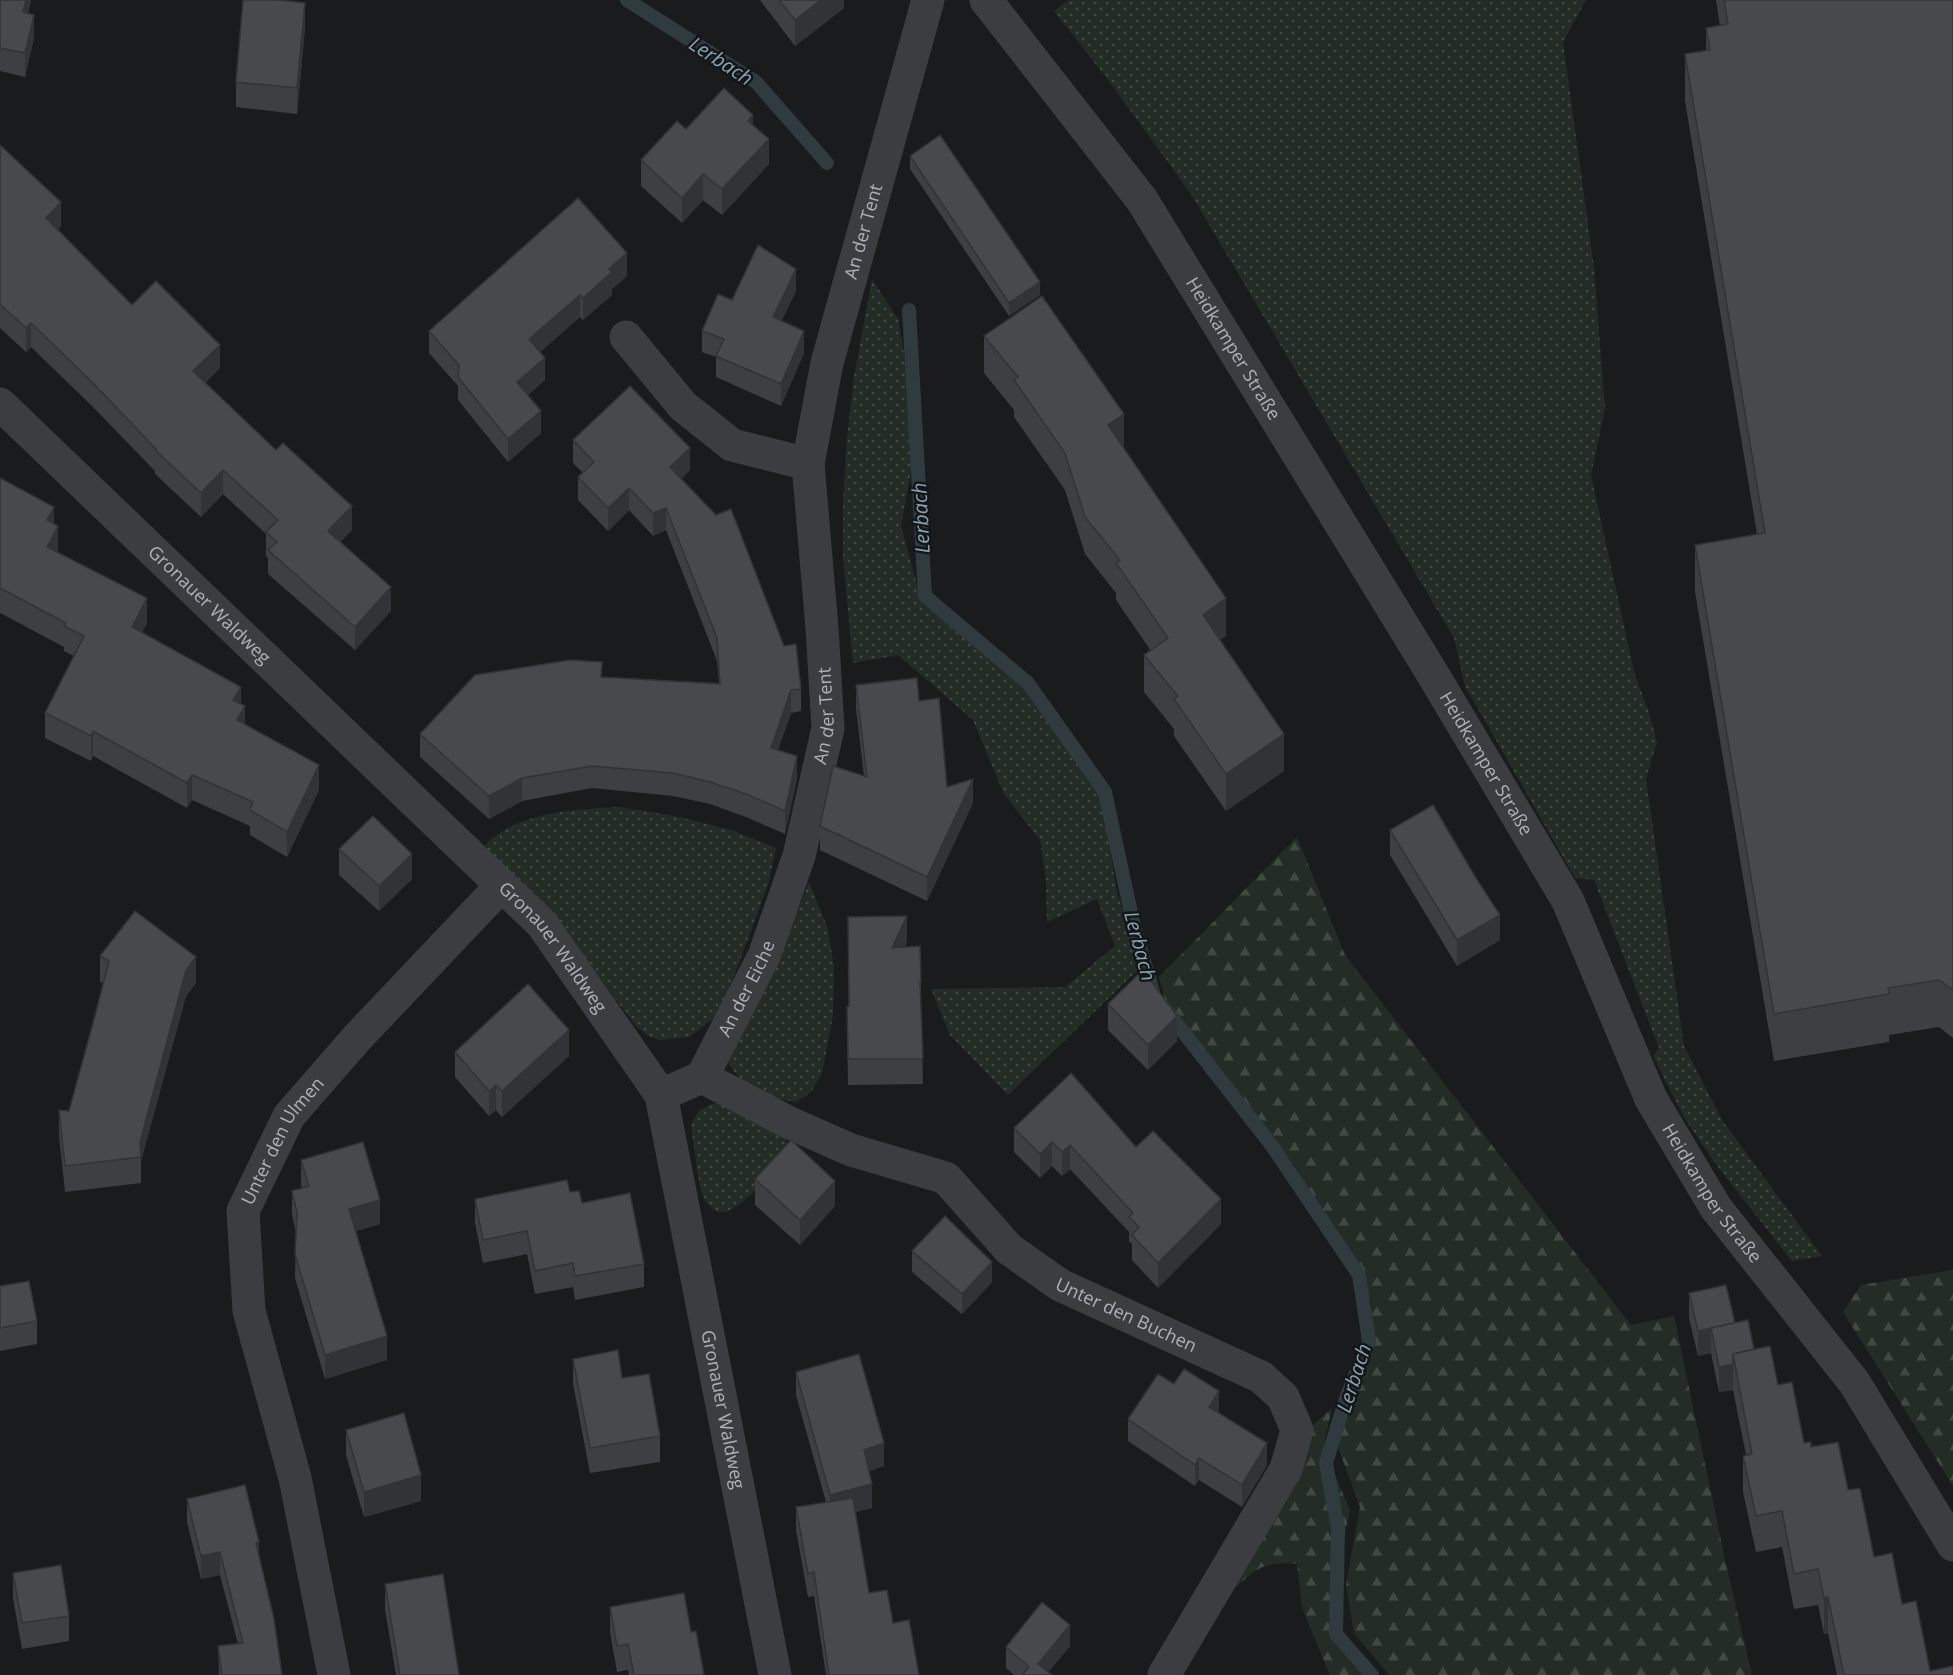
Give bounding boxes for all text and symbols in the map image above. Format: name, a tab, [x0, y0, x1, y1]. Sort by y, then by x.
water label: Lerbach	[684, 30, 758, 91]
street label: An der Tent	[838, 181, 887, 282]
street label: Heidkamper Straße	[1181, 272, 1287, 424]
water label: Lerbach	[905, 482, 936, 554]
street label: Gronauer Waldweg	[143, 539, 277, 669]
street label: An der Tent	[807, 666, 839, 766]
street label: Heidkamper Straße	[1435, 687, 1539, 839]
street label: Gronauer Waldweg	[494, 876, 613, 1017]
water label: Lerbach	[1118, 908, 1163, 984]
street label: An der Eiche	[712, 937, 780, 1040]
street label: Unter den Ulmen	[235, 1071, 329, 1208]
street label: Heidkamper Straße	[1657, 1119, 1768, 1267]
street label: Unter den Buchen	[1052, 1272, 1201, 1357]
street label: Gronauer Waldweg	[696, 1328, 751, 1491]
water label: Lerbach	[1330, 1340, 1377, 1416]

